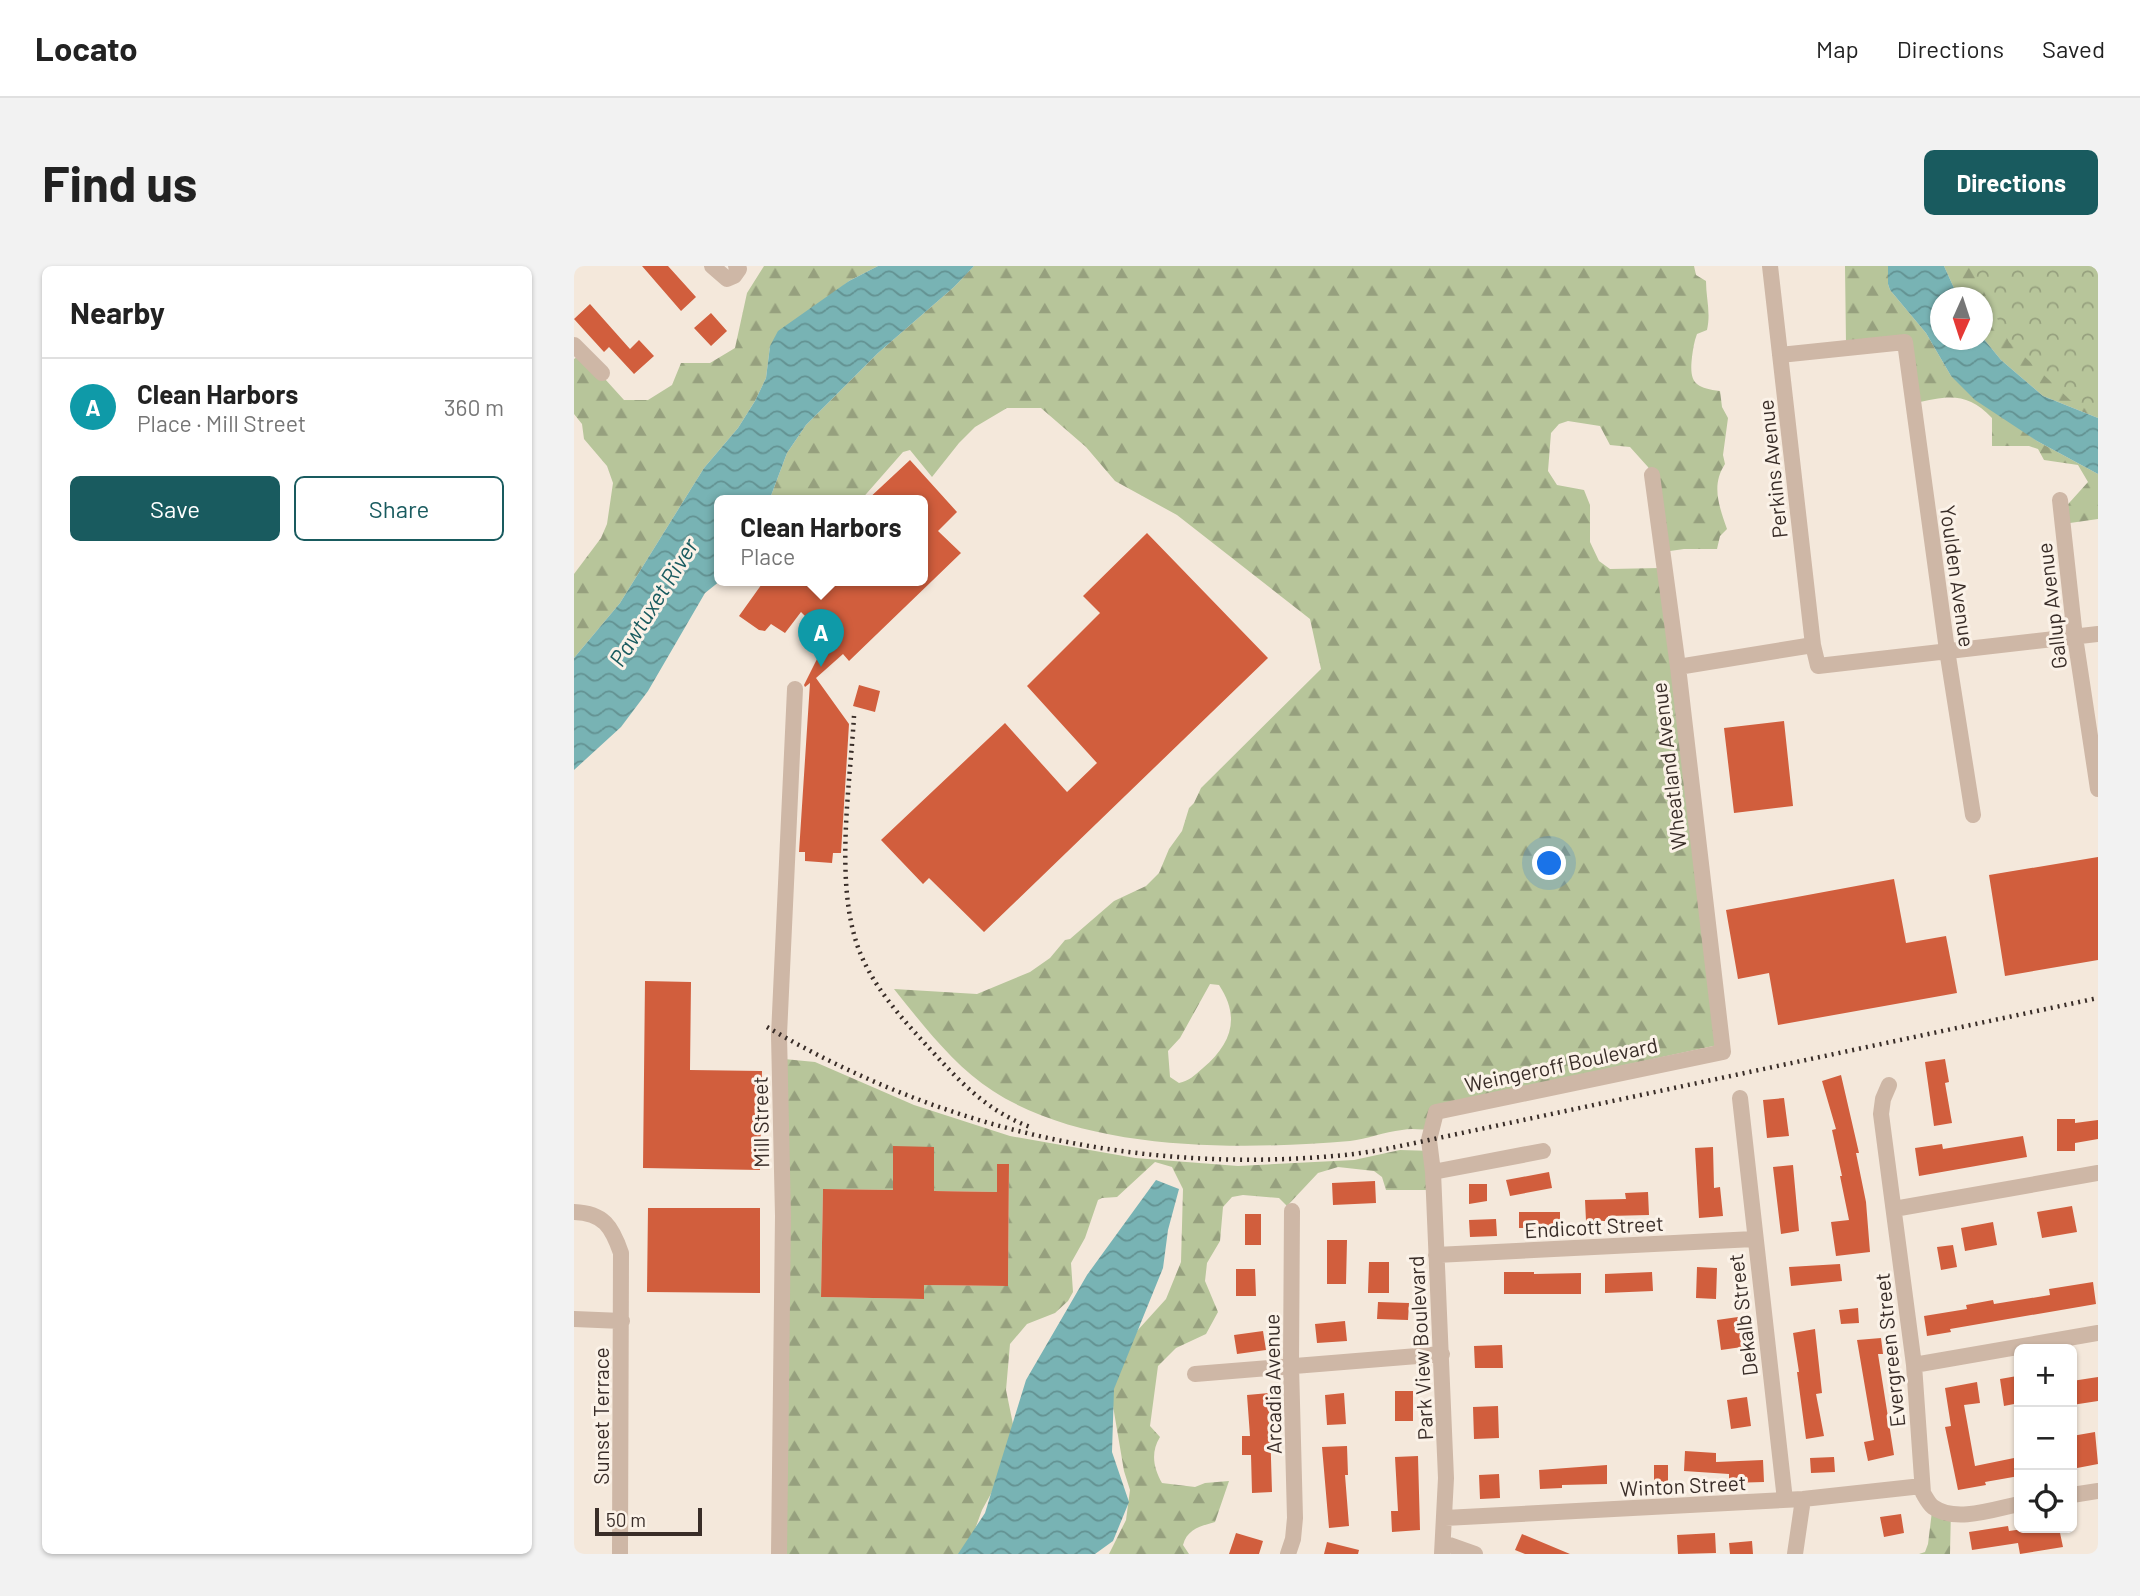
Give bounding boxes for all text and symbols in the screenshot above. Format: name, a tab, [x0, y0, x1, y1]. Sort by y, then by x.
text: Locato	[35, 28, 138, 68]
text: Map	[1816, 34, 1859, 63]
text: Directions	[1897, 34, 2004, 63]
text: Saved	[2042, 34, 2105, 63]
button: Directions	[1924, 150, 2098, 215]
text: Find us	[42, 153, 197, 212]
north arrow	[1930, 287, 1993, 350]
text: Nearby	[70, 294, 165, 330]
text: Clean Harbors	[137, 378, 298, 409]
text: A	[85, 393, 101, 421]
text: 360 m	[444, 393, 504, 421]
street label: Perkins Avenue	[1752, 399, 1792, 539]
text: Place · Mill Street	[137, 409, 306, 437]
button: Save	[70, 476, 280, 541]
button: Share	[294, 476, 504, 541]
popup	[714, 495, 928, 586]
street label: Youlden Avenue	[1936, 503, 1980, 649]
text: Clean Harbors	[740, 511, 902, 542]
water label: Pawtuxet River	[603, 532, 704, 671]
street label: Gallup Avenue	[2031, 541, 2071, 671]
text: Place	[740, 542, 795, 570]
pin: A	[798, 609, 844, 667]
street label: Wheatland Avenue	[1645, 681, 1691, 851]
your location	[1532, 846, 1566, 880]
street label: Weingeroff Boulevard	[1462, 1031, 1660, 1097]
street label: Mill Street	[747, 1076, 773, 1168]
street label: Endicott Street	[1524, 1210, 1664, 1242]
street label: Dekalb Street	[1722, 1252, 1762, 1378]
street label: Park View Boulevard	[1403, 1255, 1437, 1441]
street label: Evergreen Street	[1868, 1272, 1910, 1428]
street label: Arcadia Avenue	[1258, 1314, 1286, 1454]
map controls	[2014, 1344, 2077, 1533]
button: +	[2014, 1344, 2077, 1407]
street label: Sunset Terrace	[588, 1347, 613, 1485]
button: −	[2014, 1407, 2077, 1470]
street label: Winton Street	[1619, 1469, 1747, 1501]
button: locate	[2014, 1470, 2077, 1533]
scale bar	[595, 1505, 702, 1537]
text: 50 m	[606, 1508, 646, 1531]

